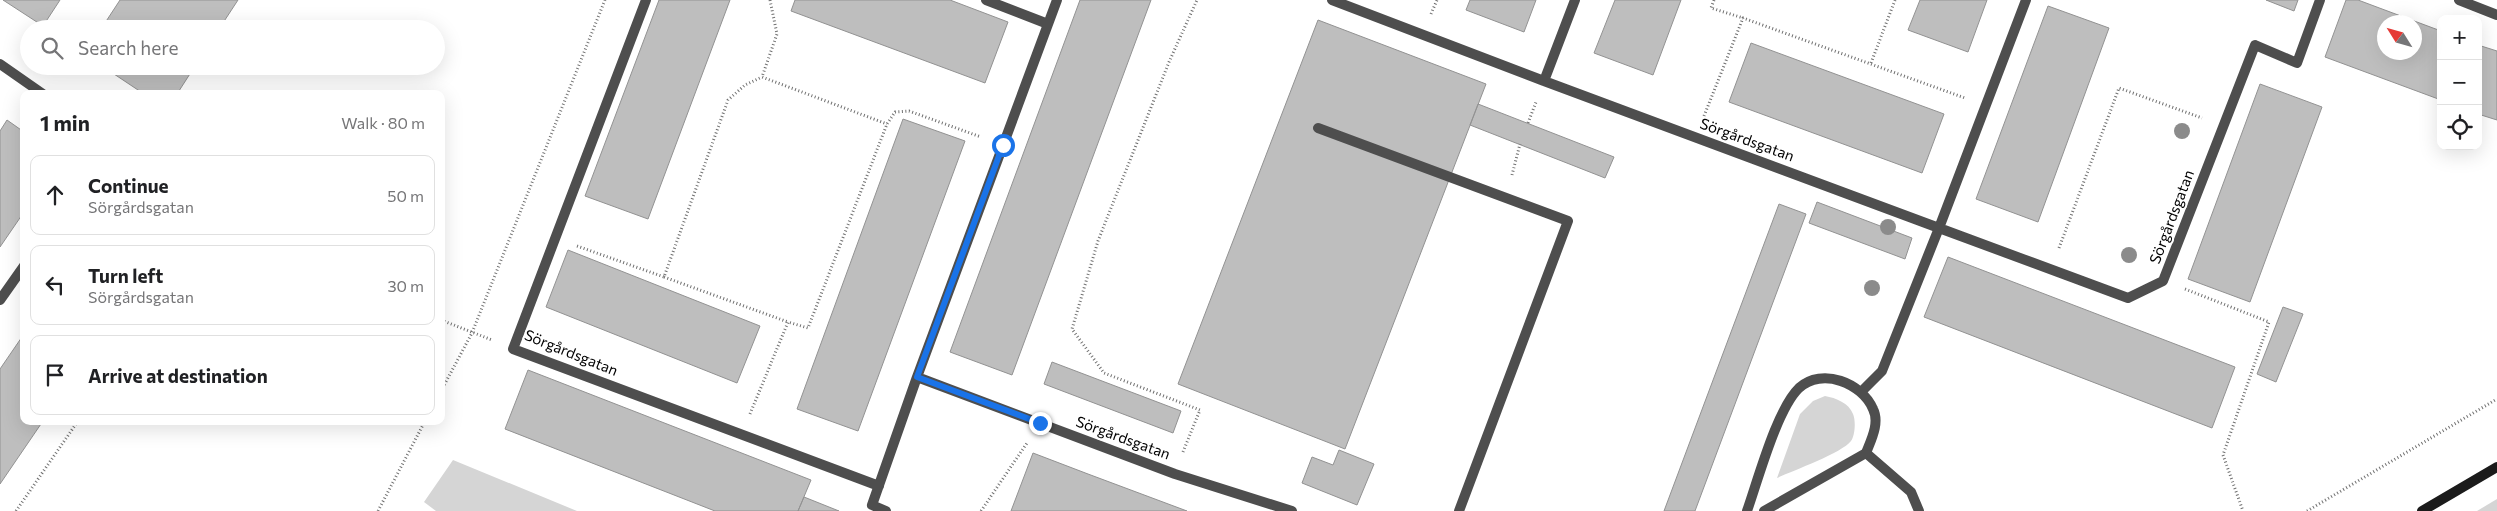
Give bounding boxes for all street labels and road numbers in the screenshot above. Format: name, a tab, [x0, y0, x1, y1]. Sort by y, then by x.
street label: Sörgårdsgatan	[1698, 114, 1797, 164]
street label: Sörgårdsgatan	[2145, 167, 2197, 266]
street label: Sörgårdsgatan	[522, 325, 621, 379]
street label: Sörgårdsgatan	[1074, 412, 1173, 462]

